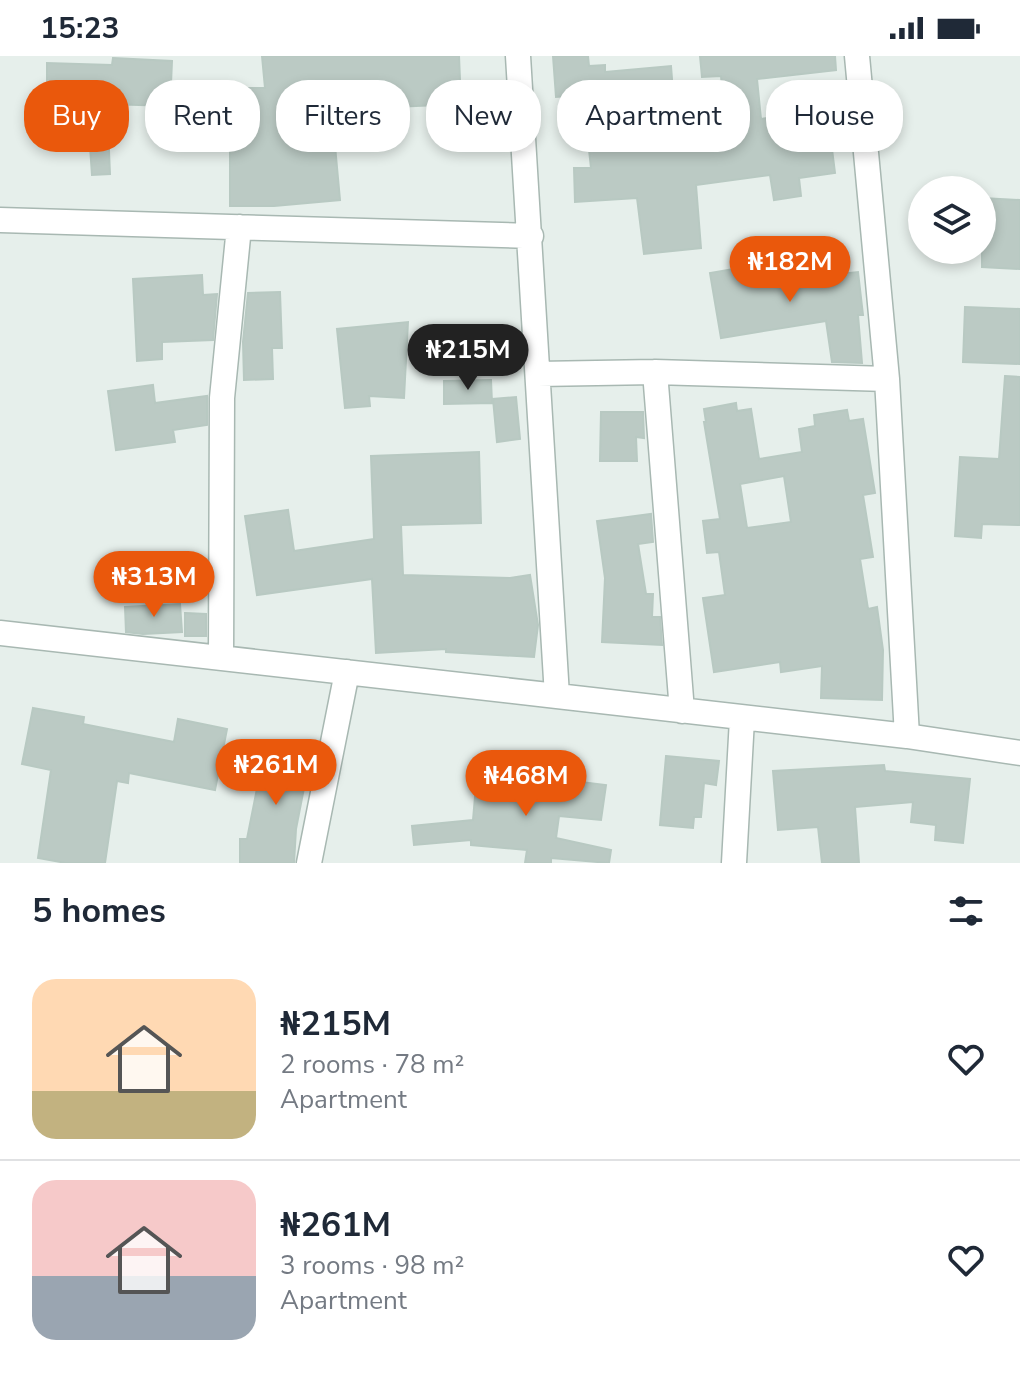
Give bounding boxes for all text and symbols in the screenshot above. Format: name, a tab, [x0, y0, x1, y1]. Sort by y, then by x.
text: 15:23	[40, 8, 119, 49]
chip: Buy	[24, 80, 129, 152]
chip: Rent	[145, 80, 260, 152]
chip: Filters	[276, 80, 410, 152]
chip: New	[426, 80, 541, 152]
chip: Apartment	[557, 80, 750, 152]
chip: House	[766, 80, 903, 152]
map controls	[908, 176, 996, 264]
button: layers	[908, 176, 996, 264]
pin: ₦182M	[734, 236, 846, 304]
text: ₦182M	[748, 244, 832, 279]
pin: ₦215M	[412, 324, 524, 392]
text: ₦215M	[426, 332, 510, 367]
pin: ₦313M	[98, 551, 210, 619]
text: ₦313M	[112, 559, 196, 594]
pin: ₦261M	[220, 739, 332, 807]
text: ₦261M	[234, 747, 318, 782]
pin: ₦468M	[470, 750, 582, 818]
text: ₦468M	[484, 758, 568, 793]
text: 5 homes	[32, 888, 166, 934]
icon: filters	[944, 889, 988, 933]
text: ₦215M	[280, 1001, 391, 1047]
icon: home	[96, 1011, 192, 1107]
icon: heart	[944, 1037, 988, 1081]
text: 2 rooms · 78 m²	[280, 1047, 464, 1082]
text: Apartment	[280, 1082, 407, 1117]
text: ₦261M	[280, 1202, 391, 1248]
icon: home	[96, 1212, 192, 1308]
icon: heart	[944, 1238, 988, 1282]
text: 3 rooms · 98 m²	[280, 1248, 464, 1283]
text: Apartment	[280, 1283, 407, 1318]

